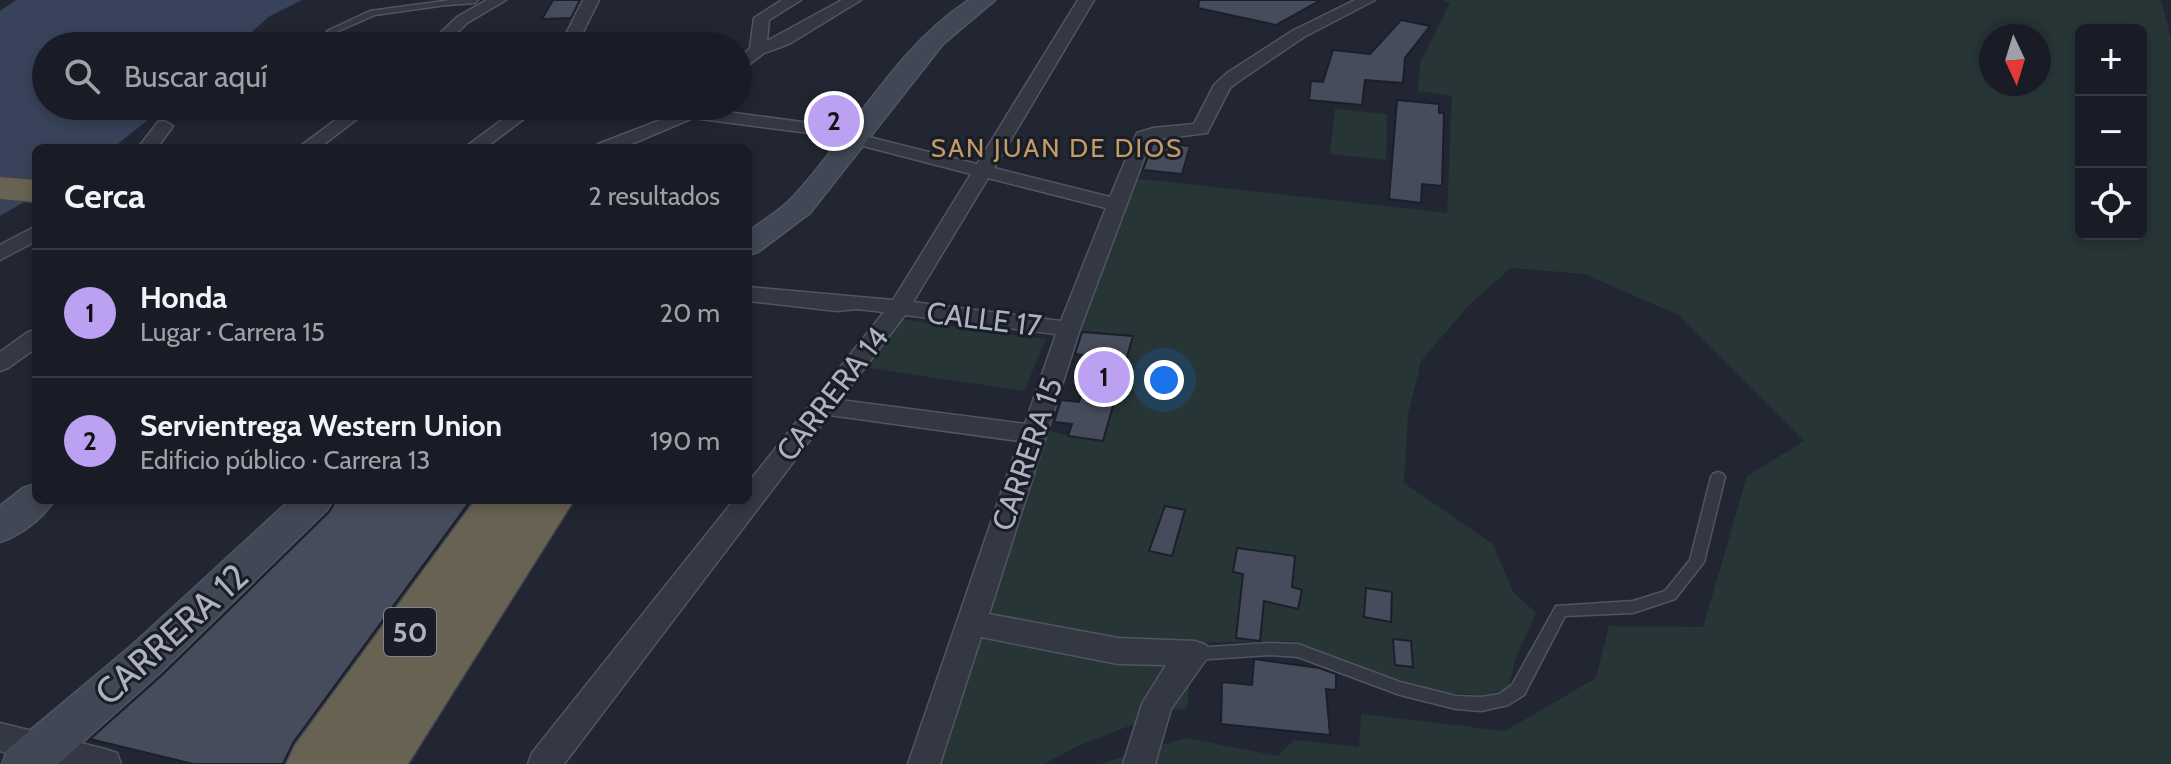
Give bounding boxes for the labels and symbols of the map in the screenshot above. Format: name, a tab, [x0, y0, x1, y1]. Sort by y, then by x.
north arrow	[1979, 24, 2051, 96]
pin: 2	[808, 91, 860, 151]
district label: SAN JUAN DE DIOS	[931, 132, 1183, 164]
street label: CALLE 17	[925, 294, 1043, 344]
street label: CARRERA 14	[768, 319, 896, 469]
pin: 1	[1078, 347, 1130, 407]
your location	[1144, 360, 1184, 400]
street label: CARRERA 15	[984, 373, 1070, 535]
street label: CARRERA 12	[86, 554, 256, 714]
road number: 50	[384, 608, 436, 656]

